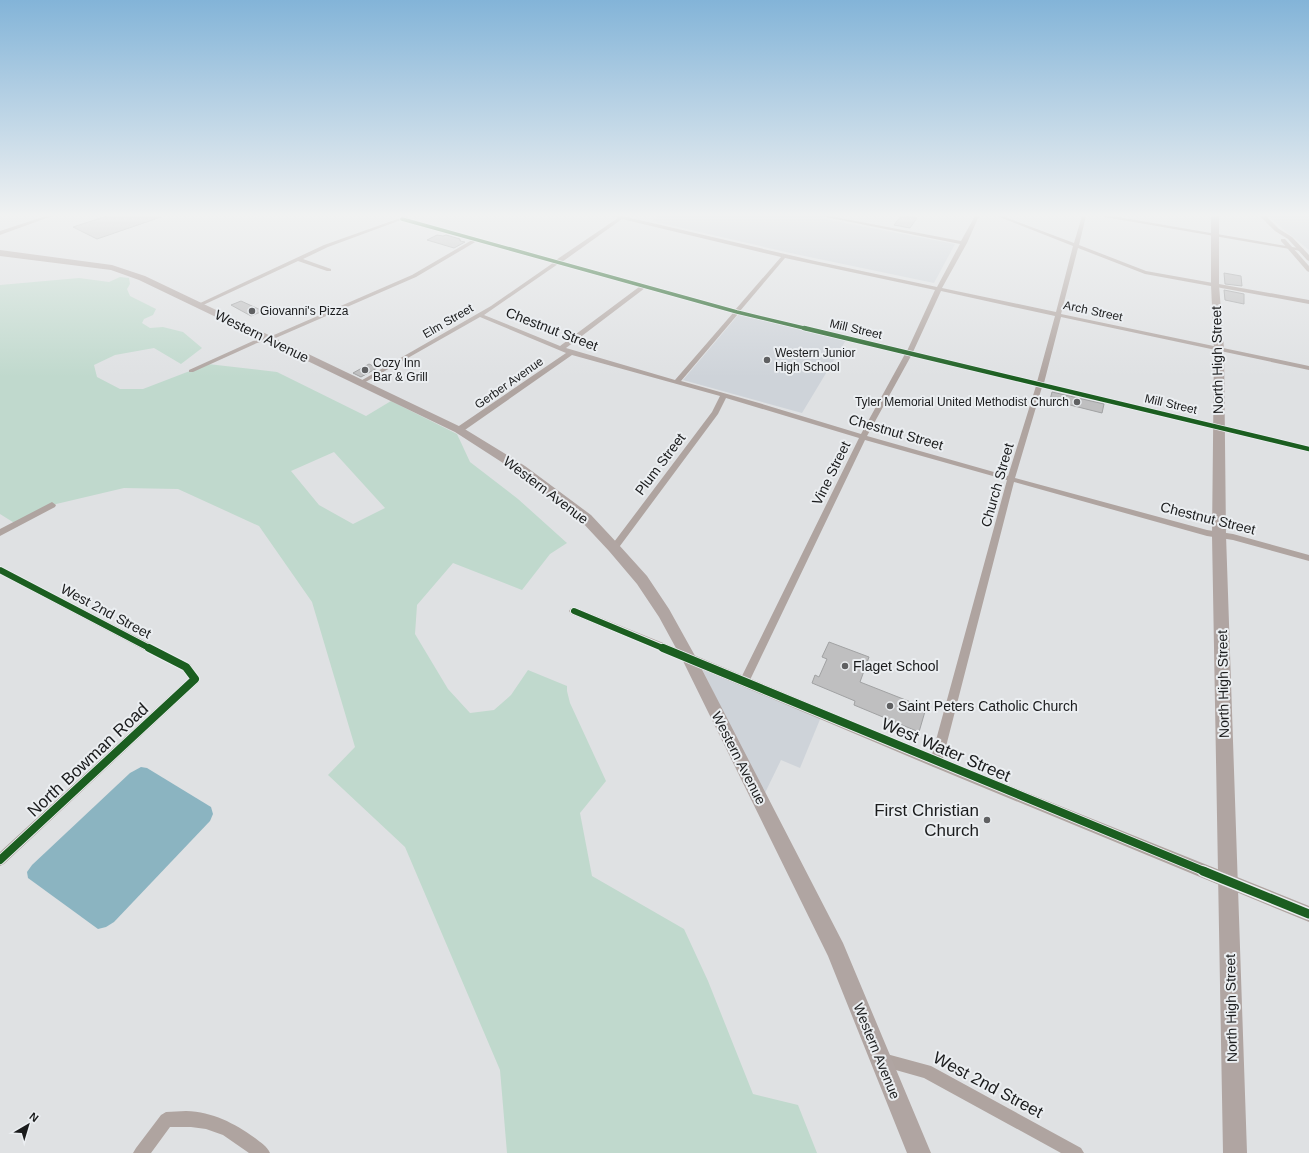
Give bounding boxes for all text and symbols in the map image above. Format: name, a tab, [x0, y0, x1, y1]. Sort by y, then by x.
street label: Arch Street	[1062, 298, 1124, 324]
street label: Elm Street	[420, 301, 476, 341]
place label: Giovanni's Pizza	[260, 304, 349, 318]
street label: Chestnut Street	[504, 304, 600, 354]
street label: Western Avenue	[213, 306, 312, 366]
marker: Giovanni's Pizza	[247, 306, 257, 316]
street label: North High Street	[1208, 306, 1226, 414]
street label: Mill Street	[828, 316, 884, 342]
place label: Western Junior High School	[775, 346, 855, 374]
street label: Gerber Avenue	[472, 354, 546, 412]
marker: Western Junior High School	[762, 355, 772, 365]
place label: Cozy Inn Bar & Grill	[373, 356, 428, 384]
marker: Cozy Inn Bar & Grill	[360, 365, 370, 375]
street label: Mill Street	[1143, 391, 1199, 417]
place label: Tyler Memorial United Methodist Church	[855, 395, 1069, 409]
marker: Tyler Memorial United Methodist Church	[1072, 397, 1082, 407]
street label: Chestnut Street	[847, 411, 945, 453]
street label: Plum Street	[632, 430, 688, 498]
street label: Vine Street	[809, 438, 853, 508]
street label: Church Street	[977, 441, 1017, 529]
street label: Western Avenue	[500, 453, 592, 527]
street label: Chestnut Street	[1159, 498, 1257, 538]
street label: West 2nd Street	[58, 580, 154, 642]
street label: North High Street	[1214, 630, 1232, 738]
place label: Flaget School	[853, 658, 939, 674]
marker: Flaget School	[840, 661, 850, 671]
place label: Saint Peters Catholic Church	[898, 698, 1078, 714]
street label: North Bowman Road	[24, 699, 152, 821]
marker: Saint Peters Catholic Church	[885, 701, 895, 711]
street label: Western Avenue	[709, 709, 769, 807]
street label: West Water Street	[879, 714, 1013, 786]
place label: First Christian Church	[874, 801, 979, 840]
marker: First Christian Church	[982, 815, 992, 825]
street label: North High Street	[1222, 954, 1240, 1062]
street label: Western Avenue	[850, 1001, 904, 1102]
street label: West 2nd Street	[930, 1048, 1046, 1122]
north arrow	[8, 1105, 48, 1145]
text: N	[27, 1110, 41, 1124]

